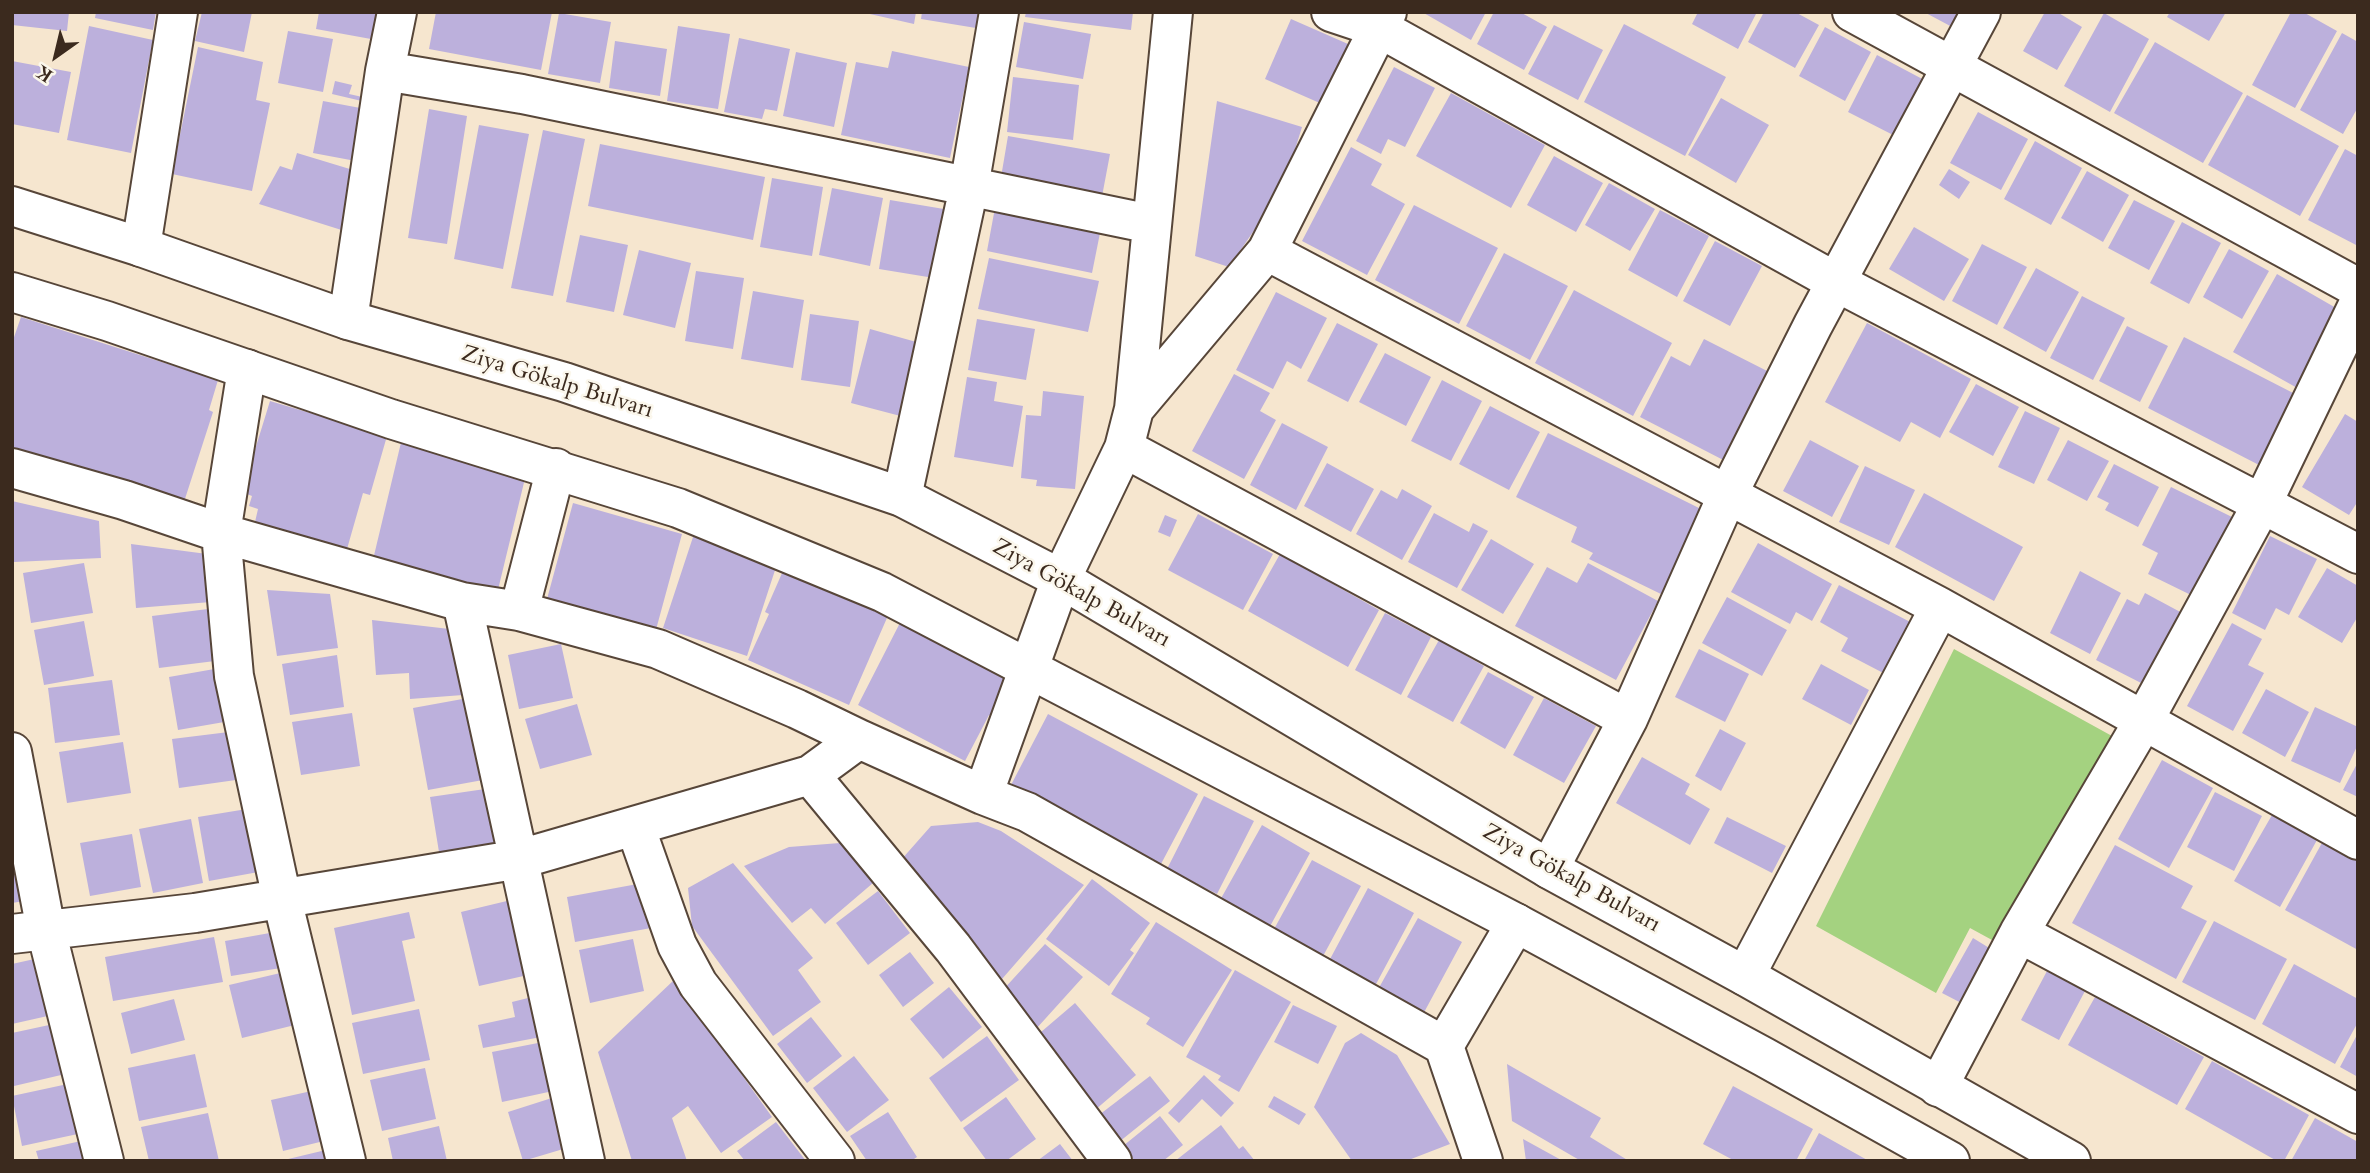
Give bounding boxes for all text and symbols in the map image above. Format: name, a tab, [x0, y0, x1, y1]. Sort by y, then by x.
north arrow	[21, 21, 91, 91]
text: K	[31, 58, 58, 88]
street label: Ziya Gökalp Bulvarı	[458, 341, 656, 425]
street label: Ziya Gökalp Bulvarı	[987, 534, 1175, 654]
street label: Ziya Gökalp Bulvarı	[1477, 819, 1665, 939]

